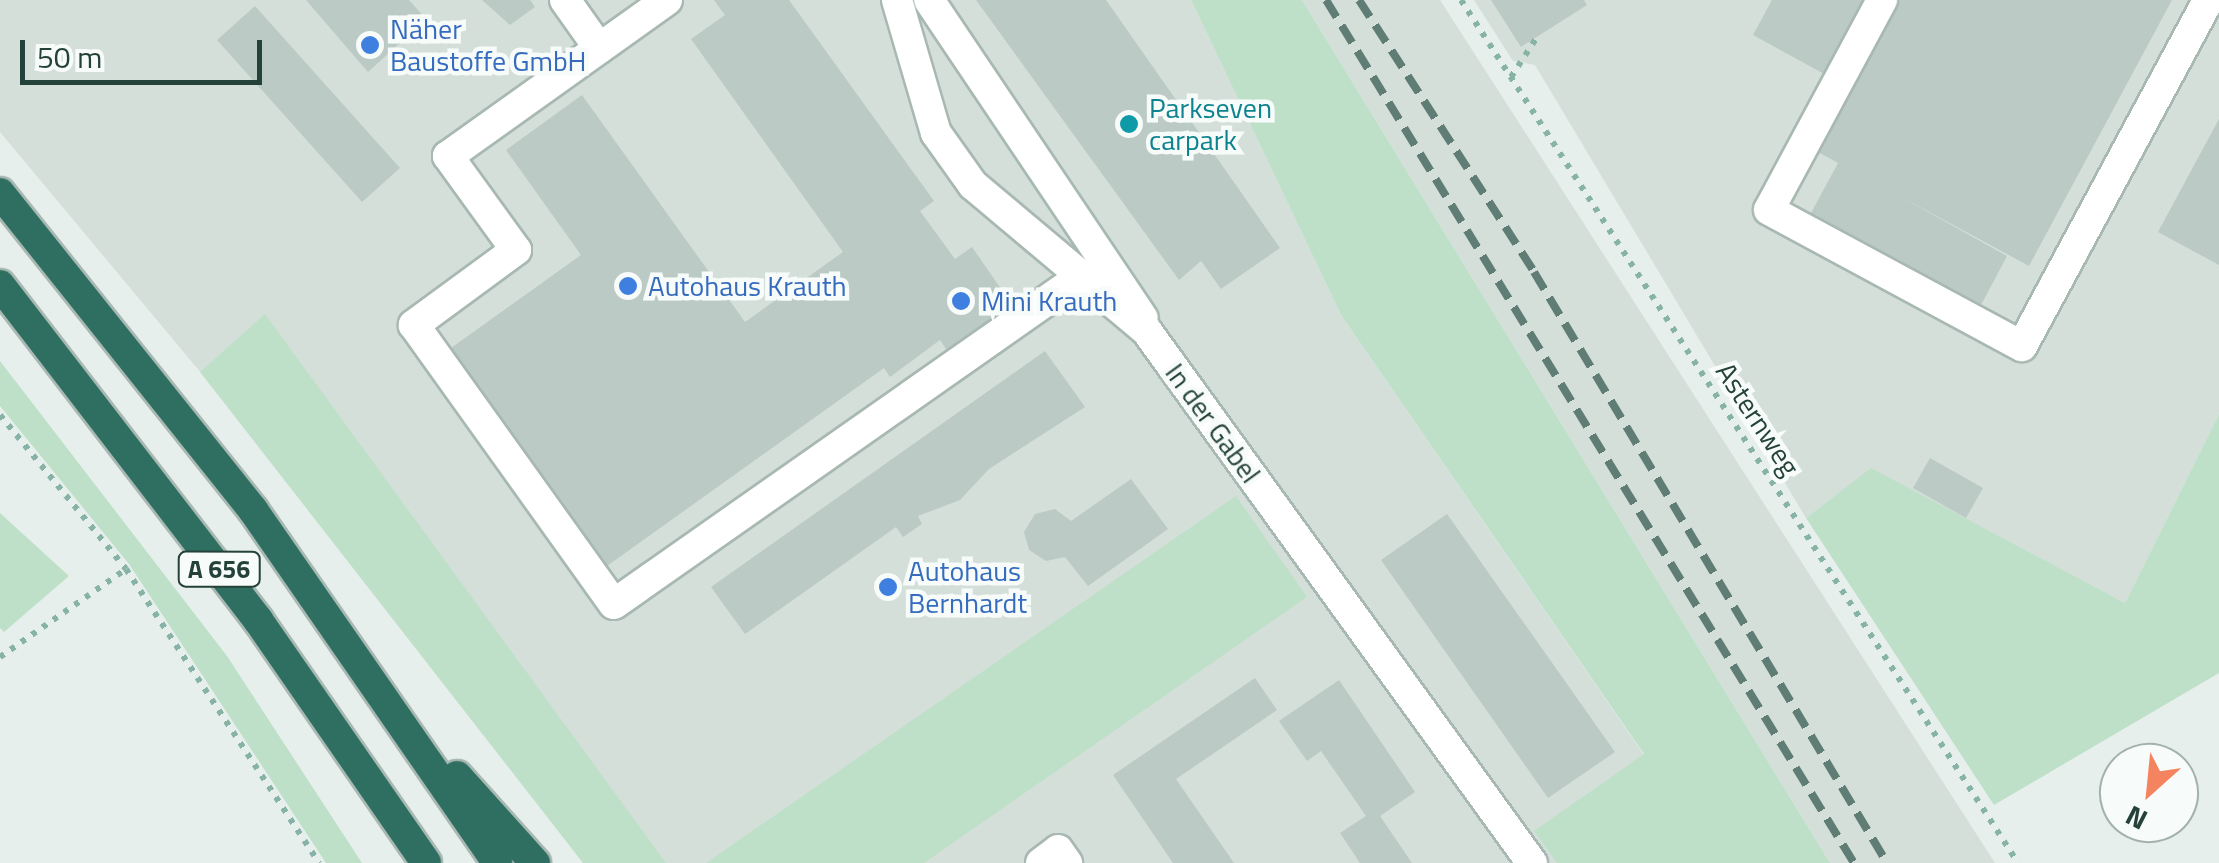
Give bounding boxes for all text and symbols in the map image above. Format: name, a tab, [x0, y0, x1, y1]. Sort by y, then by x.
place label: Näher Baustoffe GmbH	[390, 12, 587, 78]
scale bar	[25, 20, 268, 82]
text: 50 m	[37, 34, 102, 80]
marker: Näher Baustoffe GmbH	[359, 34, 381, 56]
place label: Parkseven carpark	[1149, 91, 1272, 157]
marker: Parkseven carpark	[1118, 113, 1140, 135]
place label: Autohaus Krauth	[648, 269, 847, 303]
marker: Autohaus Krauth	[617, 275, 639, 297]
place label: Mini Krauth	[981, 284, 1117, 318]
marker: Mini Krauth	[950, 290, 972, 312]
street label: Asternweg	[1709, 356, 1807, 482]
street label: In der Gabel	[1158, 357, 1268, 489]
road number: A 656	[176, 549, 262, 589]
place label: Autohaus Bernhardt	[908, 554, 1027, 620]
marker: Autohaus Bernhardt	[877, 576, 899, 598]
north arrow	[2099, 743, 2199, 843]
text: N	[2118, 795, 2154, 842]

